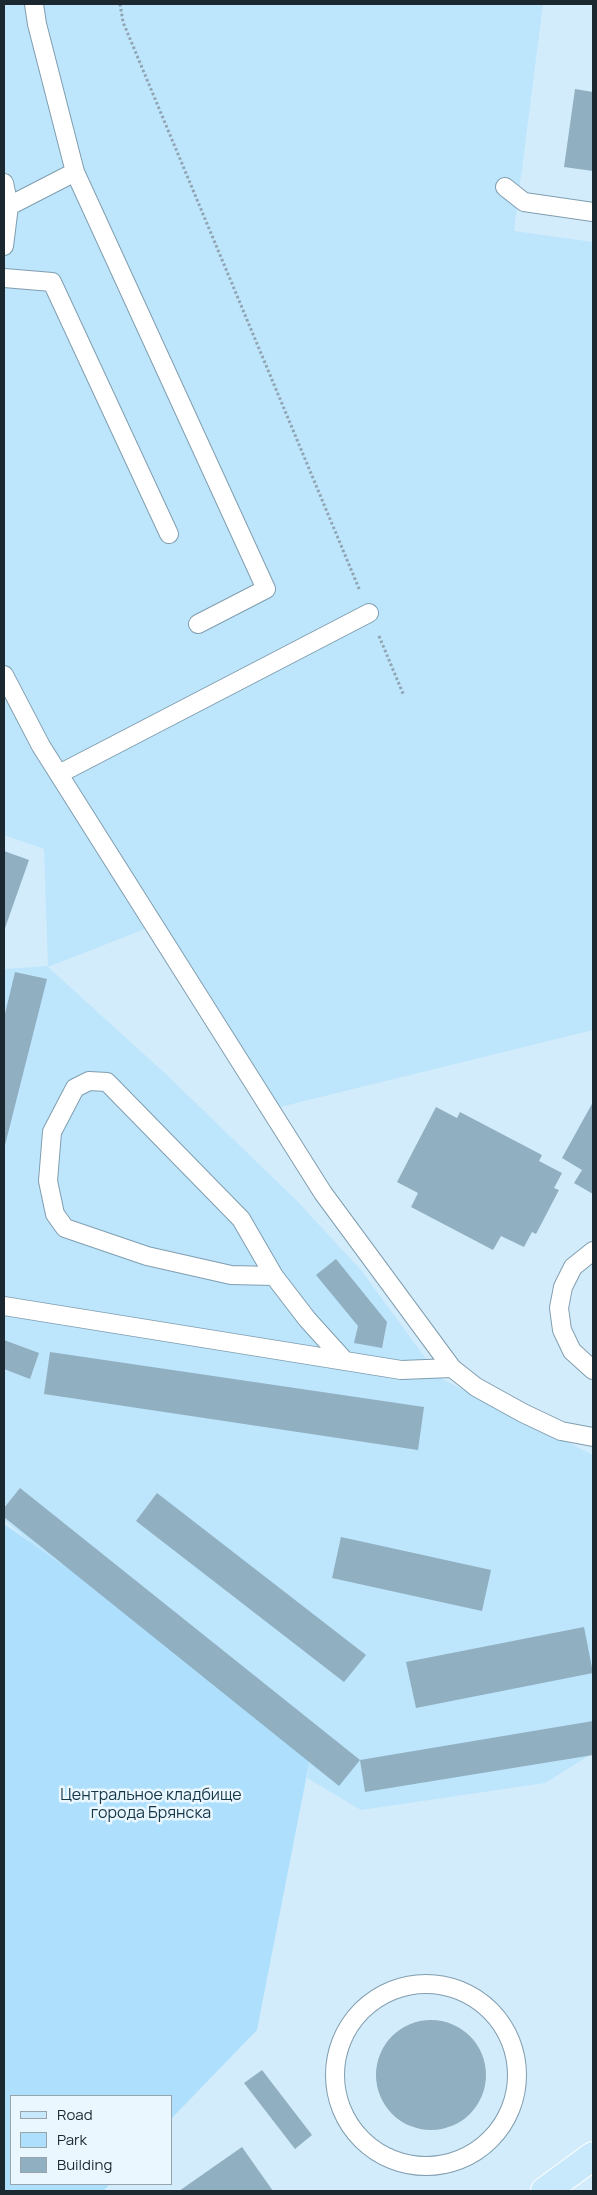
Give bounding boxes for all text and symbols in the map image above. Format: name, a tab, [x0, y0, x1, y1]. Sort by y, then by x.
park label: Центральное кладбище города Брянска	[60, 1786, 242, 1824]
legend	[10, 2095, 172, 2185]
text: Road	[57, 2104, 93, 2125]
text: Park	[57, 2129, 87, 2150]
text: Building	[57, 2154, 112, 2175]

